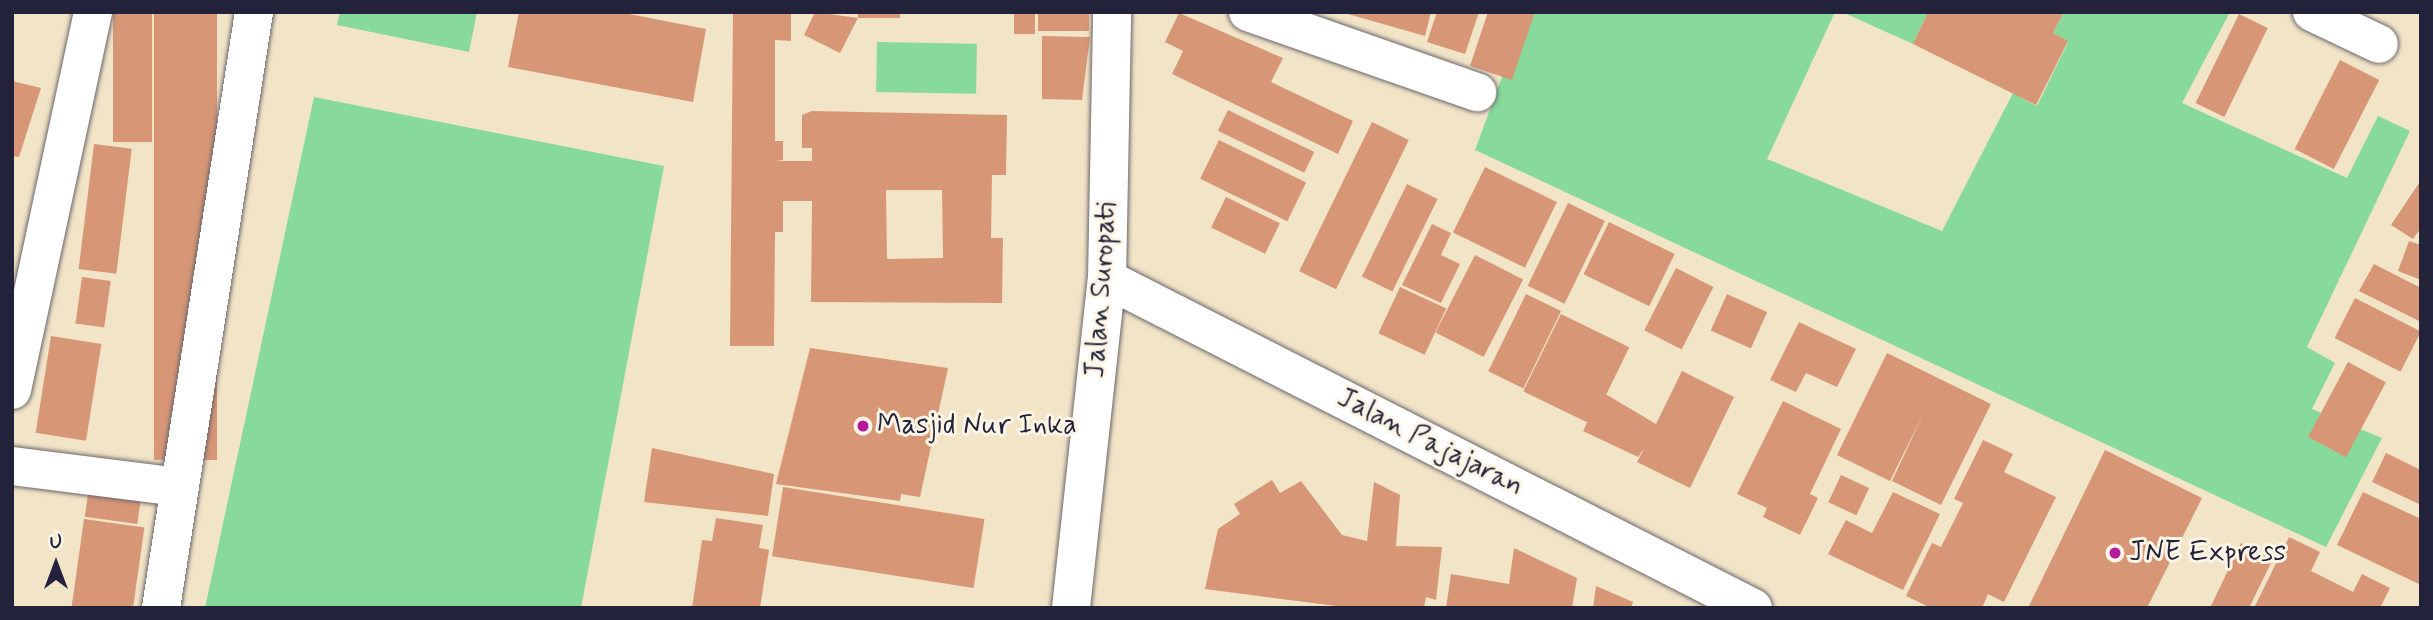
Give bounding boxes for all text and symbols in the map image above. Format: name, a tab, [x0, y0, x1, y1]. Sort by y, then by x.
street label: Jalan Suropati	[1079, 202, 1125, 378]
street label: Jalan Pajajaran	[1332, 382, 1528, 504]
place label: Masjid Nur Inka	[877, 409, 1073, 443]
marker: Masjid Nur Inka	[855, 418, 871, 434]
north arrow	[21, 529, 91, 599]
text: U	[50, 530, 62, 555]
place label: JNE Express	[2129, 536, 2284, 570]
marker: JNE Express	[2107, 545, 2123, 561]

